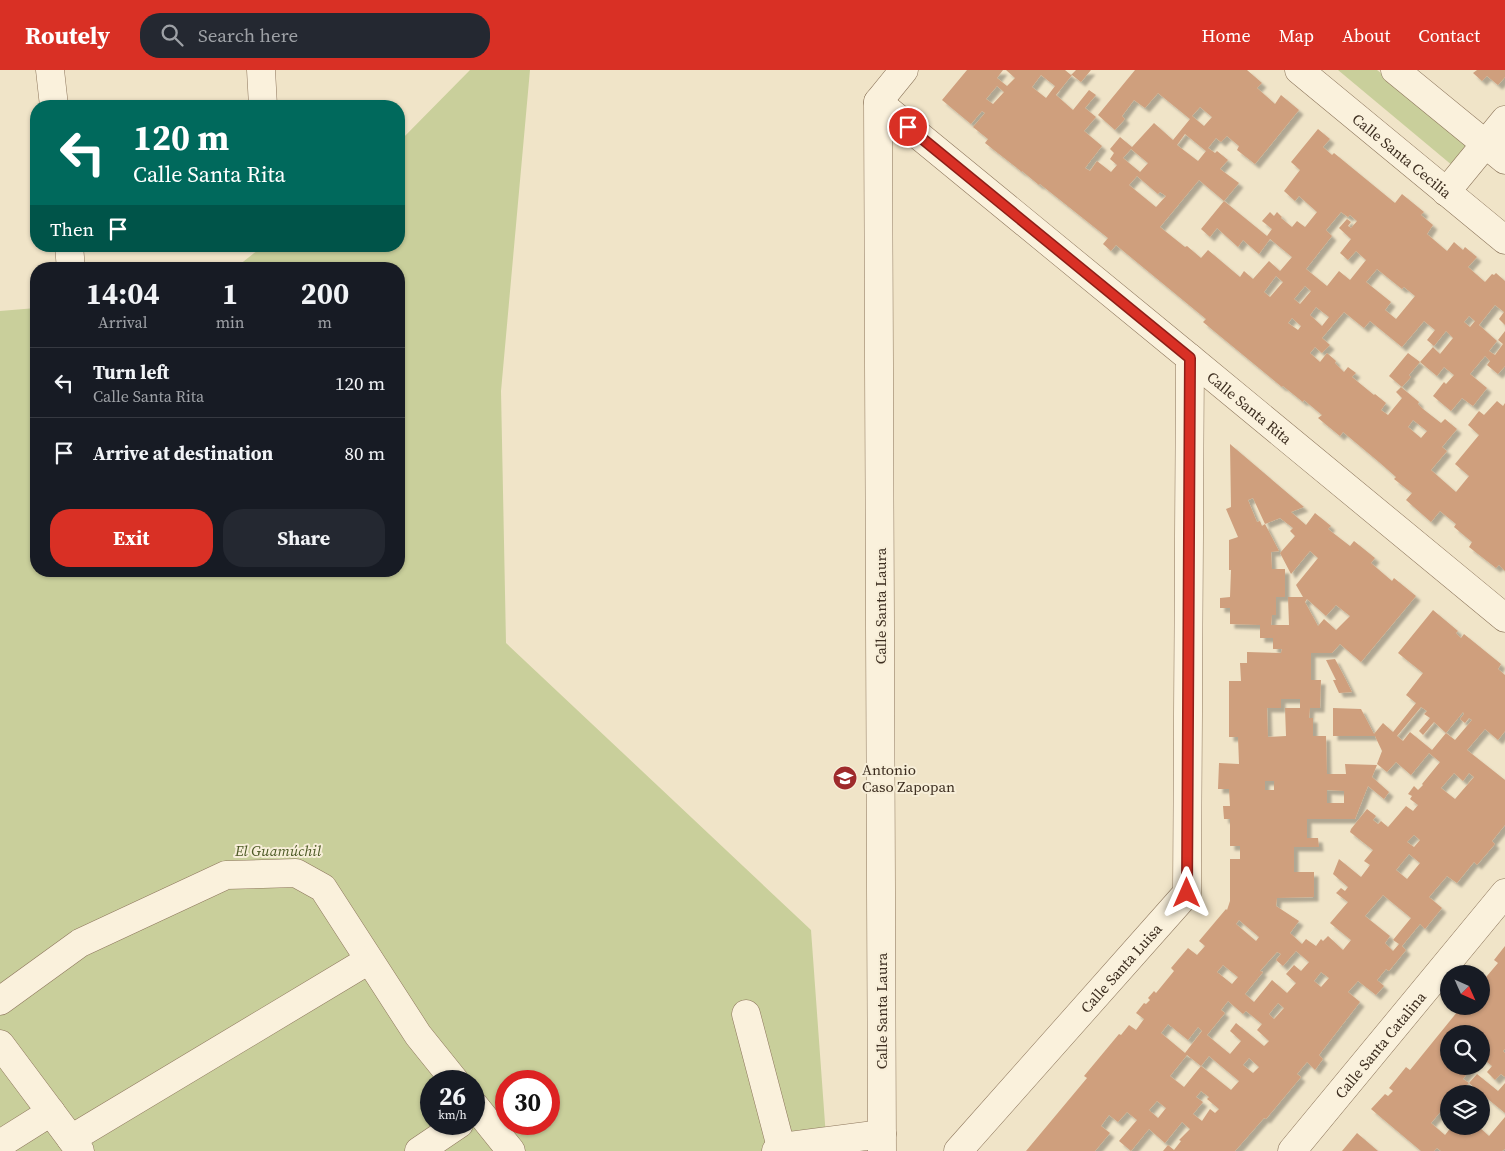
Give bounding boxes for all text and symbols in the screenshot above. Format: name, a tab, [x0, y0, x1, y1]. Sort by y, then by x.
search box	[140, 13, 490, 58]
text: Routely	[25, 19, 110, 52]
icon: search	[158, 21, 186, 49]
text: Search here	[198, 22, 298, 48]
text: Home	[1202, 23, 1251, 48]
text: Map	[1279, 23, 1314, 48]
text: About	[1342, 23, 1390, 48]
text: Contact	[1418, 23, 1480, 48]
pin	[887, 106, 929, 148]
street label: Calle Santa Cecilia	[1348, 108, 1457, 203]
icon: arrive	[894, 113, 922, 141]
text: 120 m	[133, 114, 229, 162]
icon: left	[50, 120, 115, 185]
text: Calle Santa Rita	[133, 159, 286, 189]
icon: arrive	[104, 215, 132, 243]
text: Then	[50, 216, 94, 242]
text: 14:04	[86, 273, 160, 314]
text: 1	[222, 273, 238, 314]
text: 200	[300, 273, 349, 314]
text: Arrival	[98, 311, 148, 333]
text: min	[216, 311, 245, 333]
text: m	[318, 311, 332, 333]
text: Turn left	[93, 359, 169, 385]
street label: Calle Santa Rita	[1203, 366, 1297, 449]
icon: left	[50, 369, 78, 397]
text: 120 m	[335, 370, 385, 396]
text: Calle Santa Rita	[93, 385, 204, 407]
icon: arrive	[50, 439, 78, 467]
text: Arrive at destination	[93, 440, 273, 466]
text: 80 m	[344, 440, 385, 466]
button: Exit	[50, 509, 213, 567]
button: Share	[223, 509, 385, 567]
street label: Calle Santa Laura	[870, 547, 891, 664]
place label: Antonio Caso Zapopan	[862, 759, 955, 797]
school or university icon: Antonio Caso Zapopan	[832, 765, 858, 791]
park label: El Guamúchil	[234, 840, 322, 861]
position arrow	[1160, 866, 1212, 918]
street label: Calle Santa Luisa	[1075, 918, 1166, 1017]
street label: Calle Santa Laura	[871, 952, 892, 1069]
north arrow	[1440, 965, 1490, 1015]
map controls	[1440, 965, 1490, 1135]
street label: Calle Santa Catalina	[1329, 986, 1430, 1102]
button: search	[1440, 1025, 1490, 1075]
speed limit sign: 30	[495, 1070, 560, 1135]
text: 26	[439, 1079, 466, 1113]
button: layers	[1440, 1085, 1490, 1135]
text: km/h	[438, 1107, 467, 1123]

